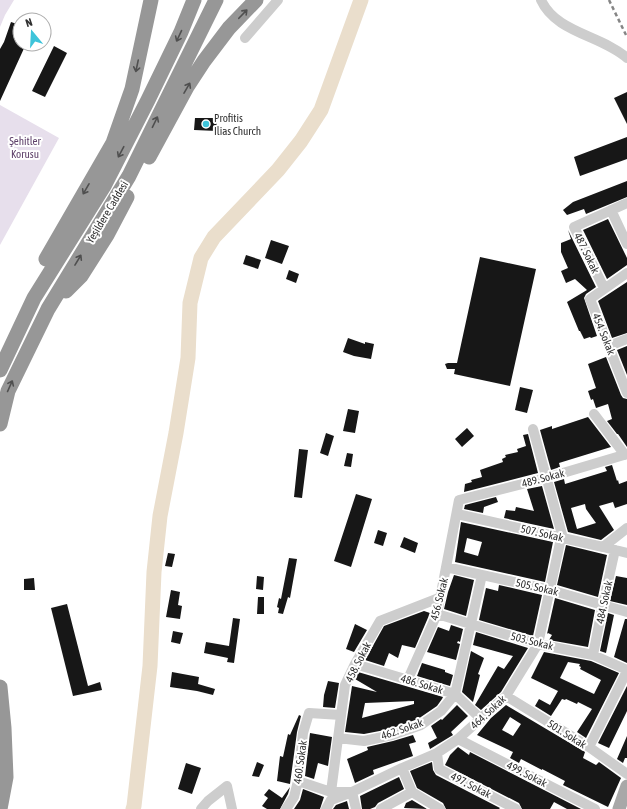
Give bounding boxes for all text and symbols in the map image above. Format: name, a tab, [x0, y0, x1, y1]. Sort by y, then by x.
one-way arrow	[238, 9, 247, 19]
north arrow	[12, 12, 52, 52]
text: N	[24, 16, 34, 29]
one-way arrow	[175, 30, 182, 42]
one-way arrow	[132, 59, 140, 72]
one-way arrow	[184, 82, 192, 94]
place label: Profitis Ilias Church	[214, 112, 261, 137]
one-way arrow	[152, 116, 159, 128]
marker: Profitis Ilias Church	[201, 119, 211, 129]
park label: Şehitler Korusu	[9, 135, 42, 160]
one-way arrow	[117, 146, 124, 158]
street label: Yeşildere Caddesi	[84, 179, 130, 245]
one-way arrow	[82, 183, 90, 195]
street label: 487. Sokak	[572, 231, 602, 275]
one-way arrow	[74, 255, 82, 266]
street label: 454. Sokak	[590, 312, 618, 357]
one-way arrow	[7, 381, 14, 393]
street label: 489. Sokak	[520, 467, 566, 489]
street label: 507. Sokak	[519, 522, 565, 544]
street label: 456. Sokak	[428, 576, 450, 622]
street label: 505. Sokak	[514, 576, 560, 598]
street label: 484. Sokak	[594, 579, 614, 625]
street label: 503. Sokak	[509, 630, 555, 652]
street label: 458. Sokak	[343, 640, 373, 684]
street label: 486. Sokak	[399, 672, 445, 696]
street label: 464. Sokak	[468, 693, 508, 731]
street label: 462. Sokak	[379, 716, 425, 742]
street label: 501. Sokak	[545, 717, 589, 751]
street label: 460. Sokak	[291, 739, 309, 784]
street label: 499. Sokak	[505, 759, 549, 789]
street label: 497. Sokak	[449, 770, 493, 800]

